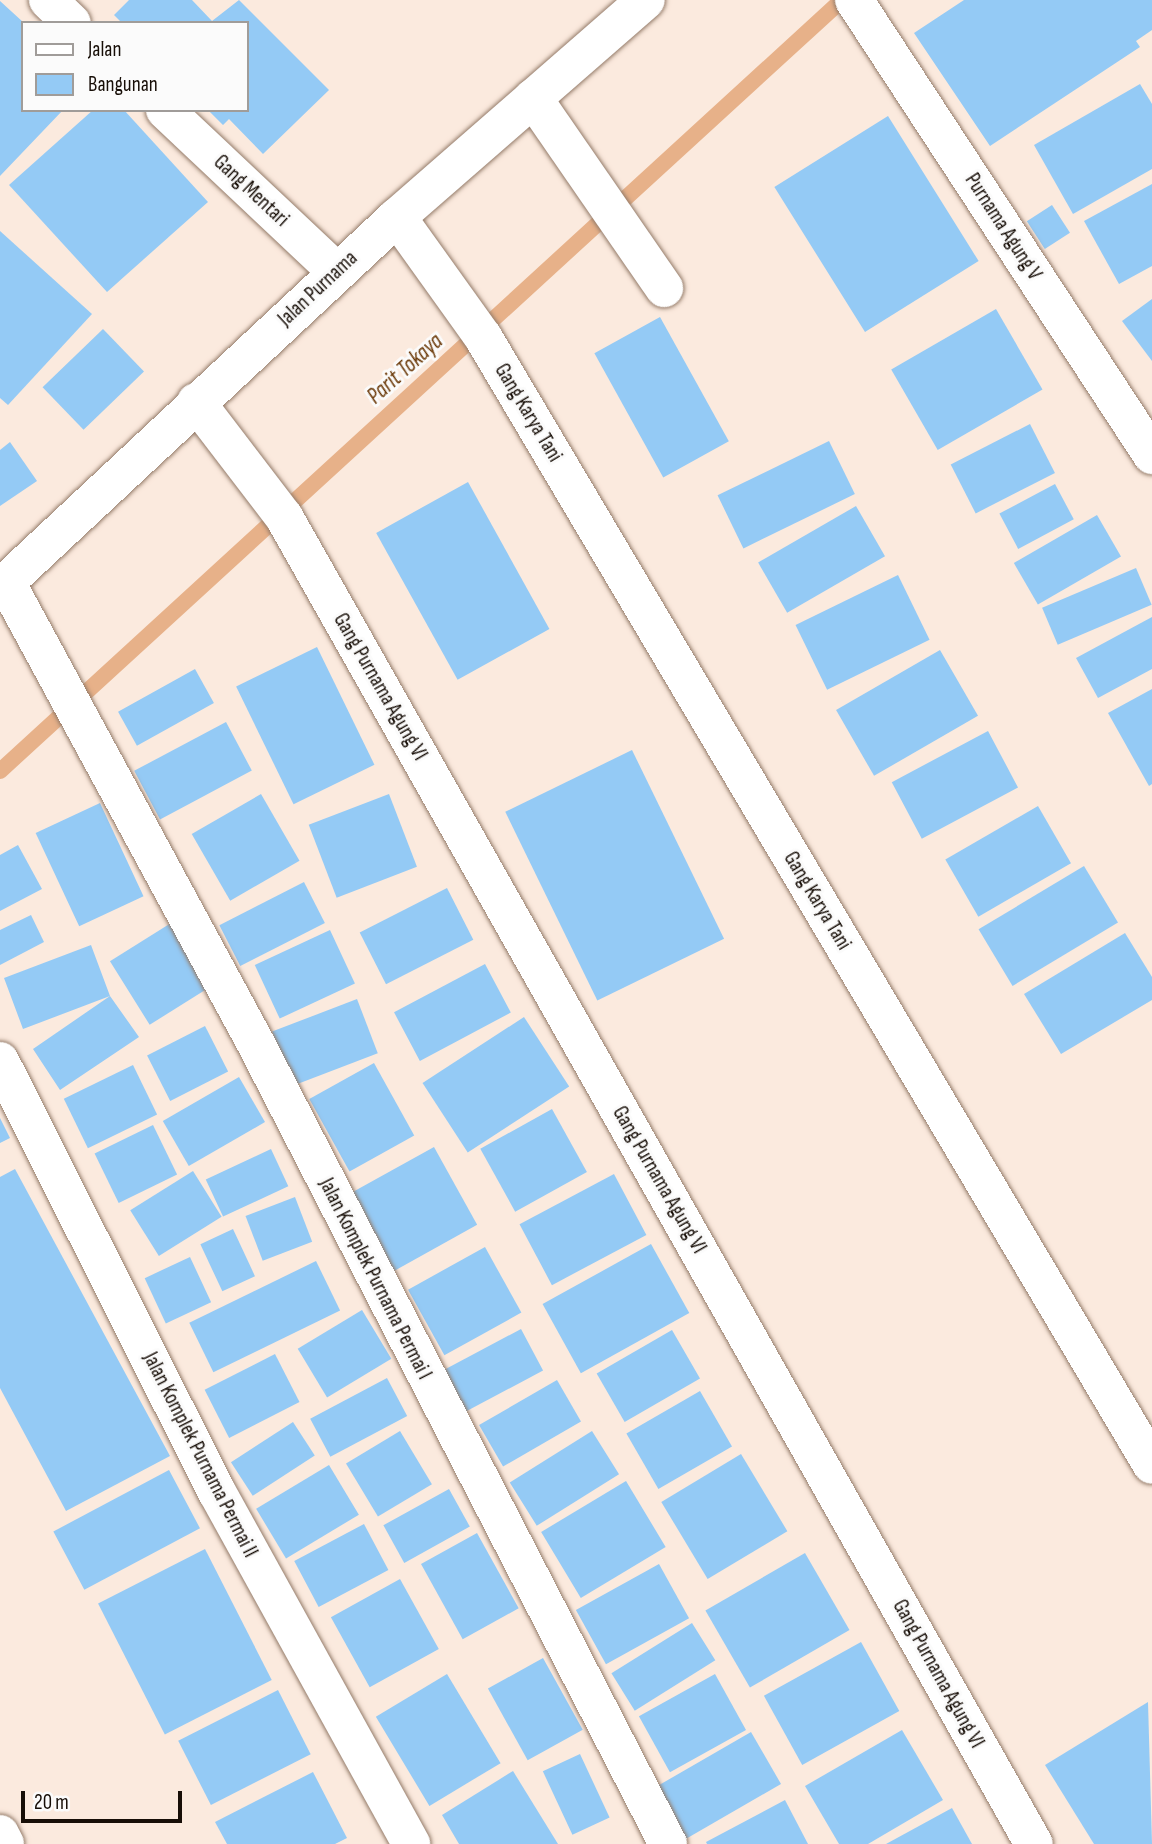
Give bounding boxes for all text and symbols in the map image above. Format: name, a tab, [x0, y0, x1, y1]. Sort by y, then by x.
legend	[21, 21, 248, 112]
text: Jalan	[88, 37, 121, 62]
text: Bangunan	[88, 72, 158, 97]
street label: Gang Mentari	[208, 150, 294, 232]
street label: Purnama Agung V	[959, 169, 1047, 285]
street label: Jalan Purnama	[273, 246, 363, 332]
water label: Parit Tokaya	[361, 328, 449, 410]
street label: Gang Karya Tani	[489, 359, 567, 467]
street label: Gang Purnama Agung VI	[328, 609, 432, 765]
street label: Gang Karya Tani	[778, 847, 856, 955]
street label: Gang Purnama Agung VI	[607, 1102, 711, 1258]
street label: Jalan Komplek Purnama Permai I	[313, 1174, 437, 1384]
street label: Jalan Komplek Purnama Permai II	[137, 1348, 263, 1562]
street label: Gang Purnama Agung VI	[887, 1595, 989, 1753]
scale bar	[24, 1778, 186, 1822]
text: 20 m	[34, 1790, 69, 1815]

